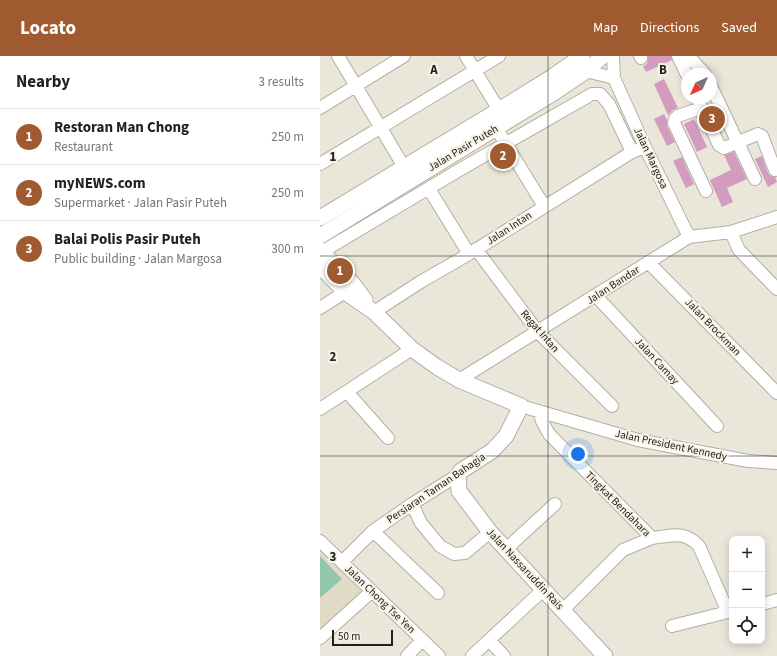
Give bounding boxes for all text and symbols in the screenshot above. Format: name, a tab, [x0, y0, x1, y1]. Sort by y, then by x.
text: Locato	[20, 15, 76, 42]
text: Map	[593, 18, 618, 38]
text: Directions	[640, 18, 699, 38]
text: Saved	[721, 18, 757, 38]
text: A	[429, 61, 438, 79]
text: B	[659, 61, 667, 79]
north arrow	[681, 68, 717, 104]
text: Nearby	[16, 70, 70, 94]
text: 3 results	[259, 73, 304, 91]
pin: 3	[699, 104, 725, 134]
text: Restoran Man Chong	[54, 117, 189, 138]
street label: Jalan Pasir Puteh	[425, 121, 501, 175]
street label: Jalan Margosa	[630, 125, 672, 191]
text: 1	[26, 128, 32, 146]
text: 250 m	[271, 128, 304, 146]
text: Restaurant	[54, 138, 113, 156]
pin: 2	[490, 141, 516, 171]
text: 1	[330, 148, 337, 166]
text: myNEWS.com	[54, 173, 146, 194]
text: 2	[26, 184, 32, 202]
text: 250 m	[271, 184, 304, 202]
text: Supermarket · Jalan Pasir Puteh	[54, 194, 227, 212]
street label: Jalan Intan	[483, 208, 535, 248]
text: Balai Polis Pasir Puteh	[54, 229, 201, 250]
text: 3	[26, 240, 32, 258]
text: 300 m	[271, 240, 304, 258]
text: Public building · Jalan Margosa	[54, 250, 222, 268]
pin: 1	[327, 256, 353, 286]
street label: Jalan Bandar	[583, 262, 643, 308]
street label: Jalan Brockman	[682, 295, 744, 359]
street label: Regat Intan	[517, 306, 563, 356]
street label: Jalan Camay	[631, 334, 683, 388]
text: 2	[330, 348, 337, 366]
street label: Jalan President Kennedy	[614, 426, 728, 464]
your location	[568, 444, 588, 464]
street label: Persiaran Taman Bahagia	[384, 449, 488, 527]
street label: Tingkat Bendahara	[582, 468, 654, 540]
street label: Jalan Nassaruddin Rais	[483, 525, 567, 613]
map controls	[729, 536, 765, 644]
button: +	[729, 536, 765, 572]
text: 3	[330, 548, 337, 566]
street label: Jalan Chong Tse Yen	[341, 561, 419, 637]
button: −	[729, 572, 765, 608]
button: locate	[729, 608, 765, 644]
scale bar	[332, 628, 393, 647]
text: 50 m	[338, 629, 360, 644]

